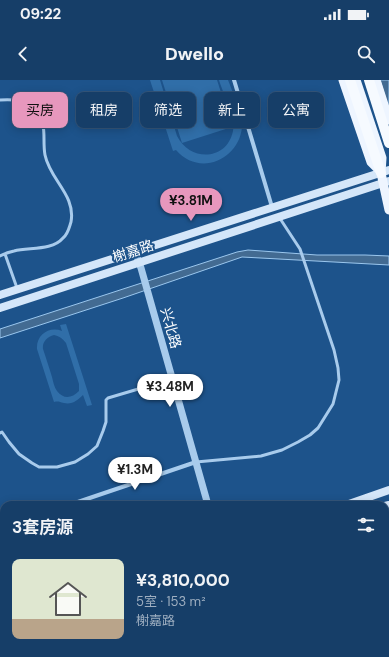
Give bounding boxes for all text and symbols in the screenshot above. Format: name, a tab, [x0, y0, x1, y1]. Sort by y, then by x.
text: 09:22	[20, 4, 61, 24]
text: Dwello	[165, 42, 224, 66]
icon: back	[12, 43, 34, 65]
icon: search	[355, 43, 377, 65]
chip: 买房	[12, 92, 68, 128]
chip: 租房	[76, 92, 132, 128]
chip: 筛选	[140, 92, 196, 128]
chip: 新上	[204, 92, 260, 128]
chip: 公寓	[268, 92, 324, 128]
pin: ¥3.81M	[158, 188, 224, 222]
text: ¥3.81M	[169, 192, 213, 209]
street label: 榭嘉路	[110, 236, 156, 266]
street label: 兴北路	[157, 305, 185, 351]
pin: ¥3.48M	[137, 374, 203, 408]
text: ¥3.48M	[146, 378, 194, 395]
pin: ¥1.3M	[107, 457, 163, 491]
text: ¥1.3M	[117, 461, 153, 478]
icon: filters	[355, 514, 377, 536]
text: 3套房源	[12, 516, 73, 538]
text: ¥3,810,000	[136, 569, 230, 591]
icon: home	[44, 575, 92, 623]
text: 5室 · 153 m²	[136, 593, 205, 610]
text: 榭嘉路	[136, 612, 175, 629]

